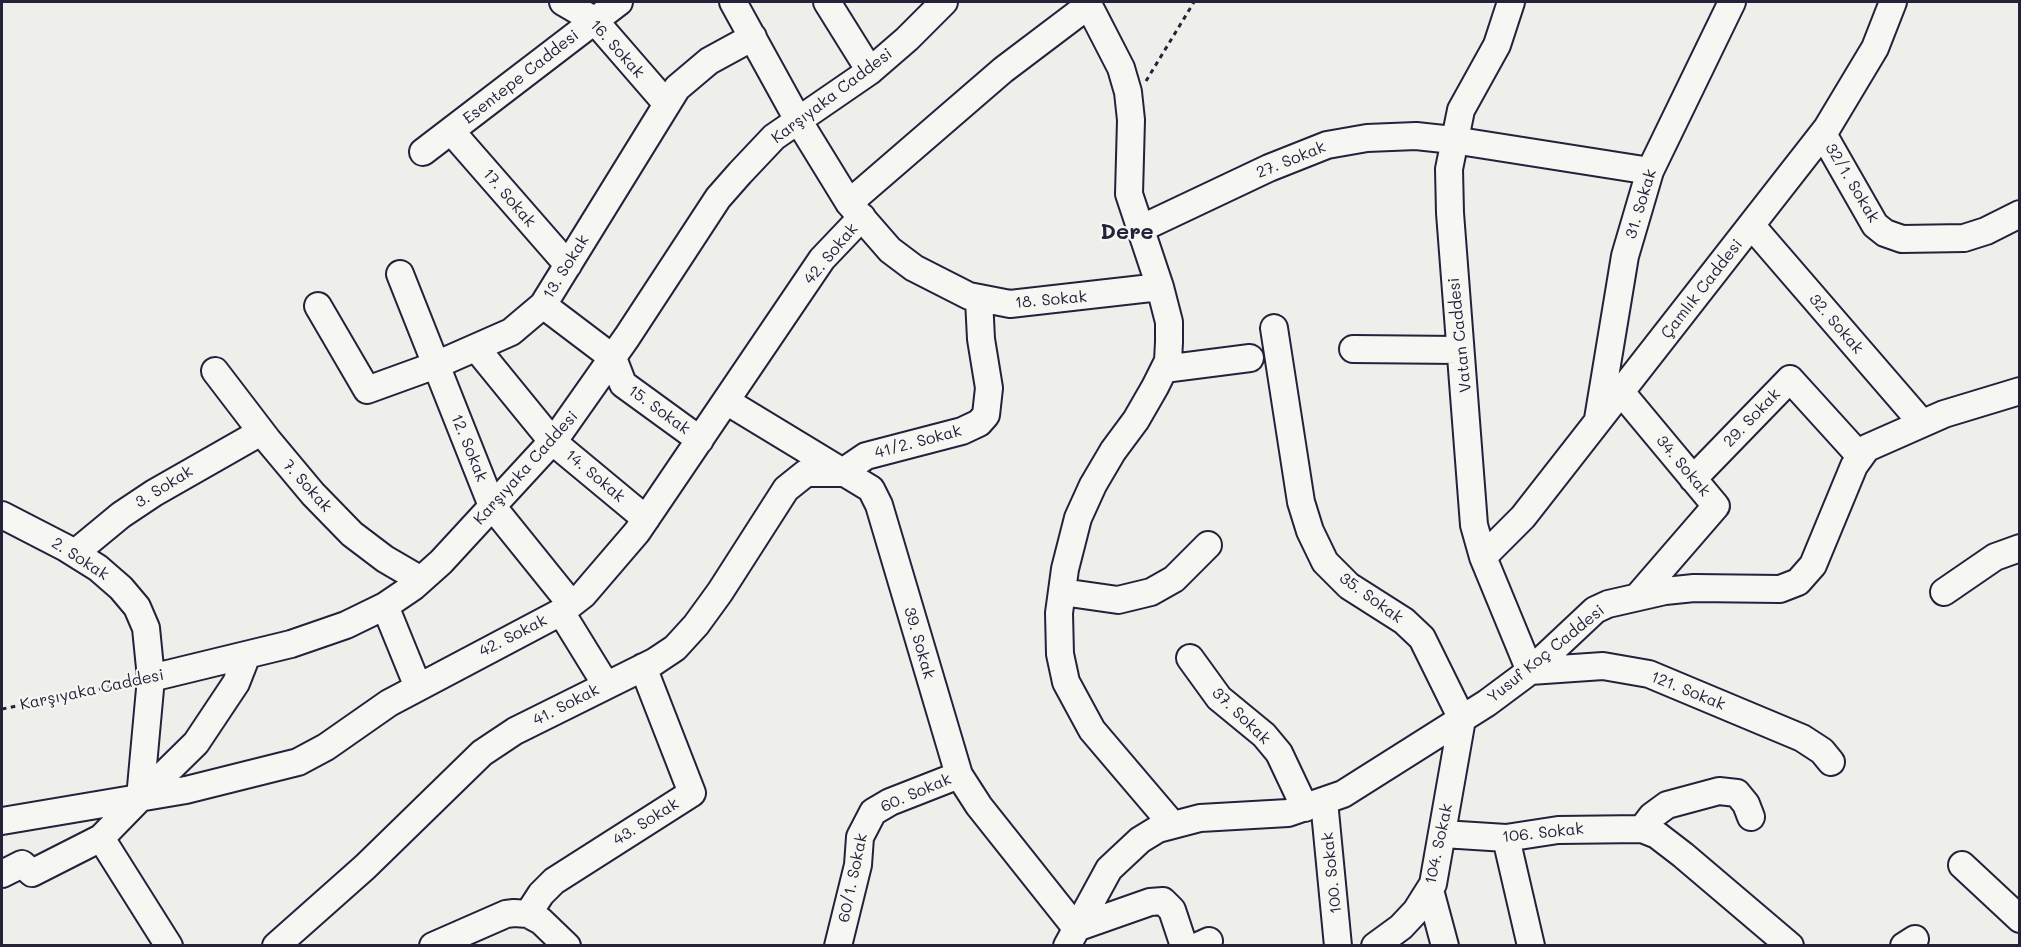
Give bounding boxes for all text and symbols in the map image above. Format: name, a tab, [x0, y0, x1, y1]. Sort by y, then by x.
street label: 16. Sokak	[586, 16, 648, 82]
street label: Esentepe Caddesi	[459, 26, 583, 128]
street label: Karşıyaka Caddesi	[768, 44, 896, 148]
street label: 27. Sokak	[1254, 137, 1328, 183]
street label: 32/1. Sokak	[1821, 140, 1883, 226]
street label: 17. Sokak	[478, 165, 540, 231]
street label: 31. Sokak	[1621, 167, 1661, 241]
district label: Dere	[1100, 219, 1154, 245]
street label: 42. Sokak	[800, 220, 862, 288]
street label: 13. Sokak	[539, 231, 593, 303]
street label: Çamlık Caddesi	[1657, 235, 1747, 343]
street label: Vatan Caddesi	[1444, 277, 1476, 393]
street label: 18. Sokak	[1014, 287, 1088, 313]
street label: 32. Sokak	[1805, 290, 1867, 358]
street label: 15. Sokak	[624, 381, 694, 439]
street label: 29. Sokak	[1720, 385, 1784, 451]
street label: Karşıyaka Caddesi	[470, 407, 582, 529]
street label: 12. Sokak	[447, 411, 491, 485]
street label: 41/2. Sokak	[872, 421, 964, 463]
street label: 34. Sokak	[1652, 431, 1714, 501]
street label: 14. Sokak	[561, 446, 629, 506]
street label: 7. Sokak	[278, 456, 336, 516]
street label: 3. Sokak	[131, 462, 197, 512]
street label: 2. Sokak	[48, 533, 112, 585]
street label: 35. Sokak	[1335, 568, 1407, 628]
street label: Yusuf Koç Caddesi	[1484, 601, 1608, 707]
street label: 39. Sokak	[900, 605, 938, 681]
street label: 42. Sokak	[476, 611, 550, 661]
street label: Karşıyaka Caddesi	[18, 665, 166, 715]
street label: 121. Sokak	[1648, 667, 1728, 715]
street label: 41. Sokak	[530, 680, 602, 730]
street label: 37. Sokak	[1208, 684, 1274, 748]
street label: 60. Sokak	[878, 770, 954, 816]
street label: 43. Sokak	[610, 794, 682, 850]
street label: 104. Sokak	[1421, 802, 1457, 886]
street label: 106. Sokak	[1501, 819, 1585, 847]
street label: 100. Sokak	[1318, 831, 1346, 915]
street label: 60/1. Sokak	[834, 832, 872, 924]

